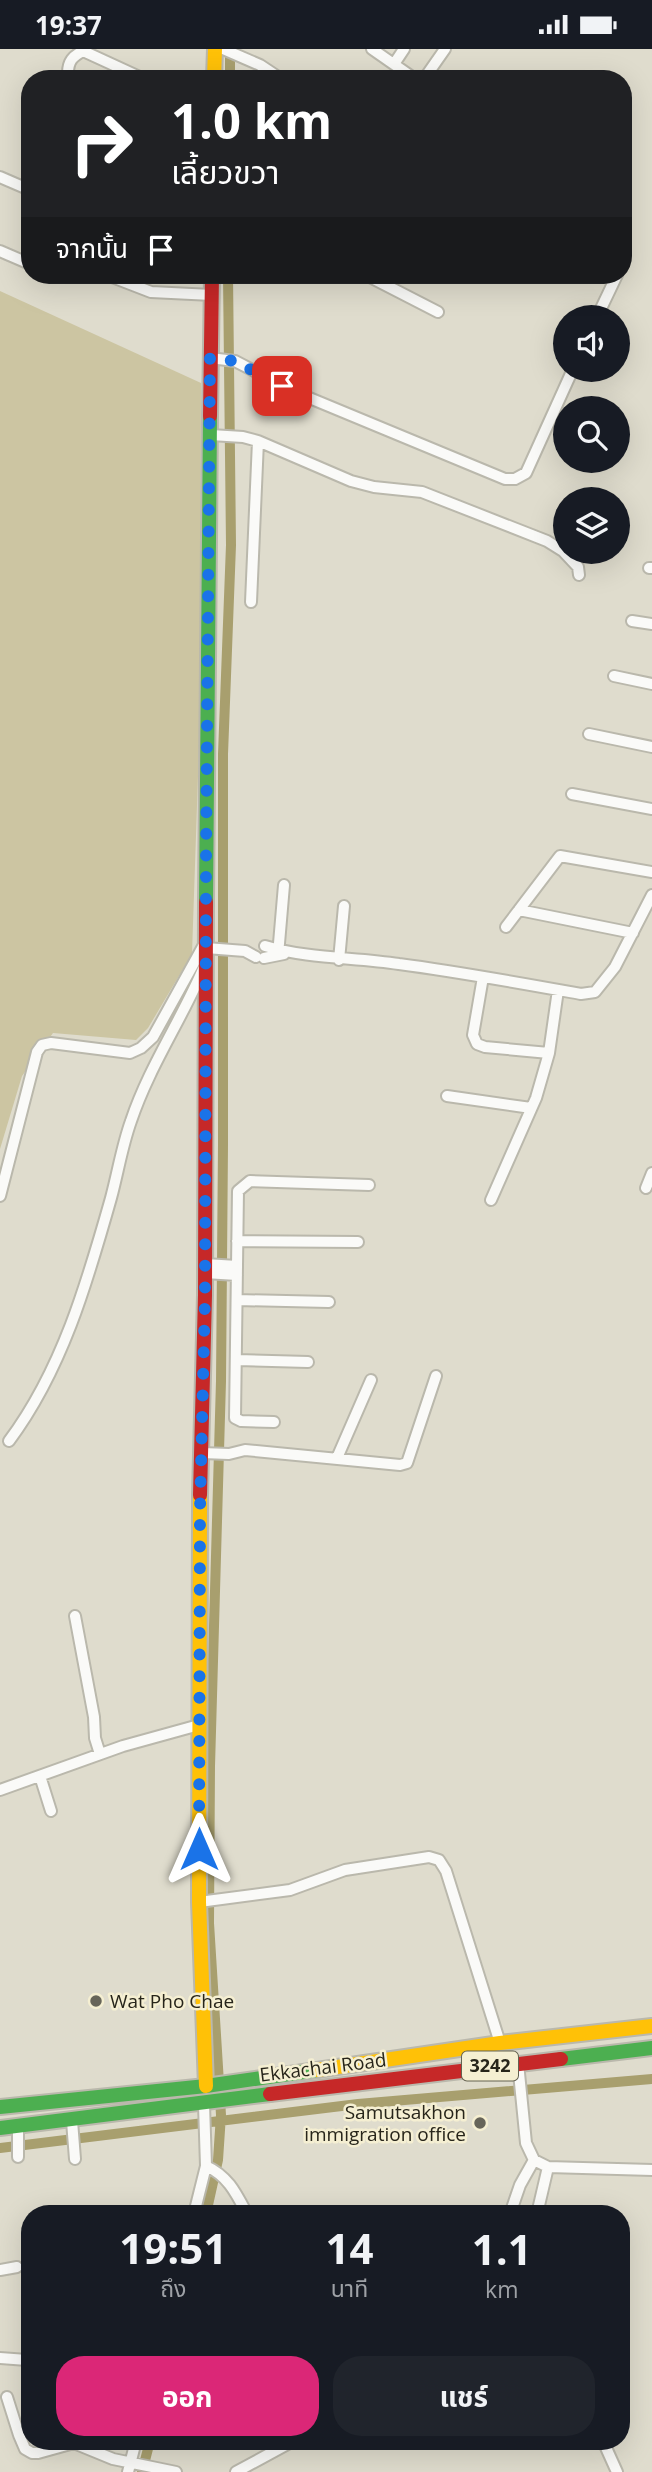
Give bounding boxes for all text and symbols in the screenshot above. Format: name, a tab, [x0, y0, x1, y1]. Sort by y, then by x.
text: 19:37	[35, 7, 102, 43]
text: 1.0 km	[171, 87, 332, 153]
icon: right	[56, 98, 147, 189]
text: เลี้ยวขวา	[171, 150, 279, 193]
text: จากนั้น	[56, 230, 128, 266]
icon: arrive	[142, 231, 180, 269]
map controls	[553, 305, 630, 564]
button: sound	[553, 305, 630, 382]
pin	[252, 356, 312, 416]
icon: arrive	[263, 367, 301, 405]
button: search	[553, 396, 630, 473]
button: layers	[553, 487, 630, 564]
position arrow	[162, 1812, 236, 1886]
place label: Wat Pho Chae	[110, 1988, 234, 2014]
marker: Wat Pho Chae	[88, 1993, 104, 2009]
street label: Ekkachai Road	[258, 2046, 388, 2088]
road number: 3242	[462, 2052, 518, 2081]
place label: Samutsakhon immigration office	[304, 2099, 466, 2147]
marker: Samutsakhon immigration office	[472, 2115, 488, 2131]
text: 19:51	[119, 2219, 227, 2276]
text: 14	[325, 2219, 374, 2276]
text: 1.1	[472, 2220, 532, 2277]
text: ถึง	[160, 2272, 186, 2304]
text: นาที	[331, 2272, 368, 2304]
text: km	[485, 2273, 518, 2305]
button: ออก	[56, 2356, 319, 2436]
button: แชร์	[333, 2356, 595, 2436]

